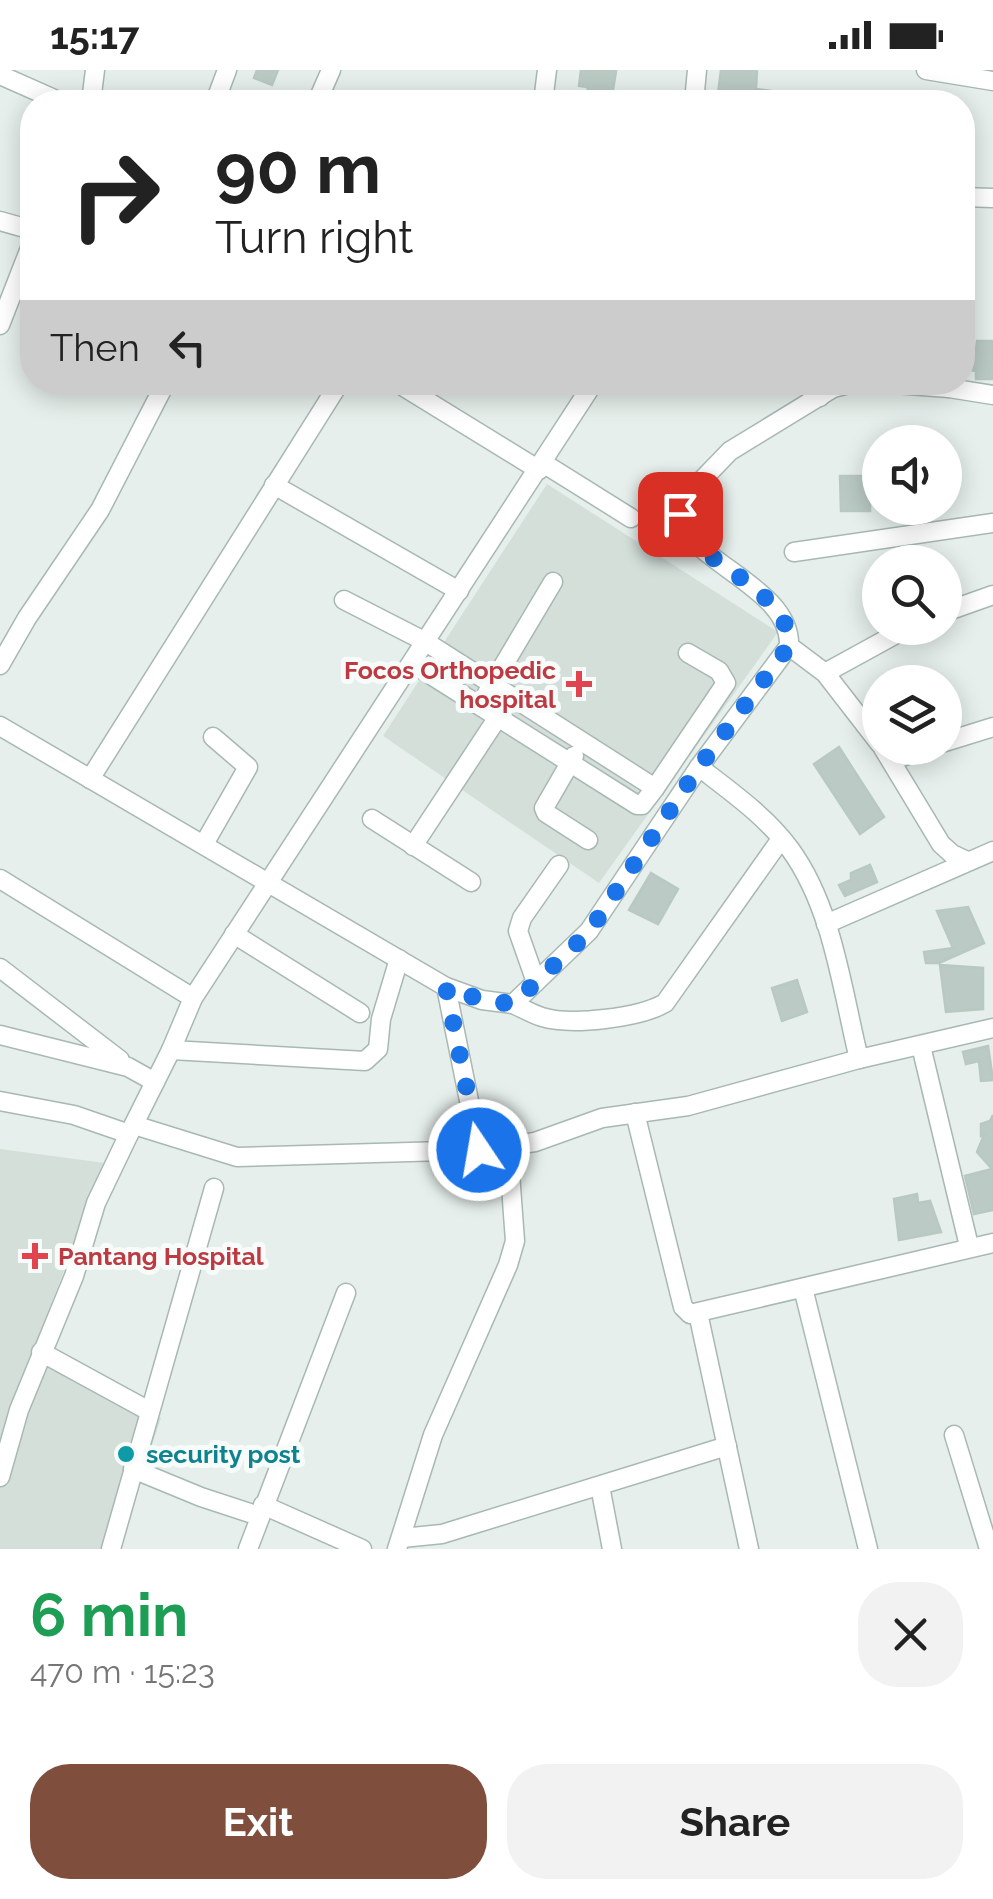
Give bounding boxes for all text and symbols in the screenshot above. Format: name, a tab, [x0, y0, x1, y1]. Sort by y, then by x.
text: 15:17	[50, 13, 139, 58]
text: 90 m	[215, 127, 381, 209]
icon: right	[50, 130, 180, 260]
text: Turn right	[215, 211, 413, 264]
icon: left	[160, 320, 215, 375]
text: Then	[50, 325, 140, 370]
map controls	[862, 425, 962, 765]
button: sound	[862, 425, 962, 525]
pin	[638, 472, 723, 557]
icon: arrive	[653, 487, 708, 542]
button: search	[862, 545, 962, 645]
place label: Focos Orthopedic hospital	[344, 655, 556, 714]
button: layers	[862, 665, 962, 765]
marker: Focos Orthopedic hospital	[566, 671, 592, 697]
position arrow	[427, 1098, 531, 1202]
place label: Pantang Hospital	[58, 1241, 264, 1271]
marker: Pantang Hospital	[22, 1243, 48, 1269]
place label: security post	[146, 1439, 301, 1469]
marker: security post	[115, 1443, 137, 1465]
text: 6 min	[30, 1580, 188, 1650]
button: close	[858, 1582, 963, 1687]
text: 470 m · 15:23	[30, 1653, 215, 1690]
button: Exit	[30, 1764, 487, 1879]
button: Share	[507, 1764, 963, 1879]

